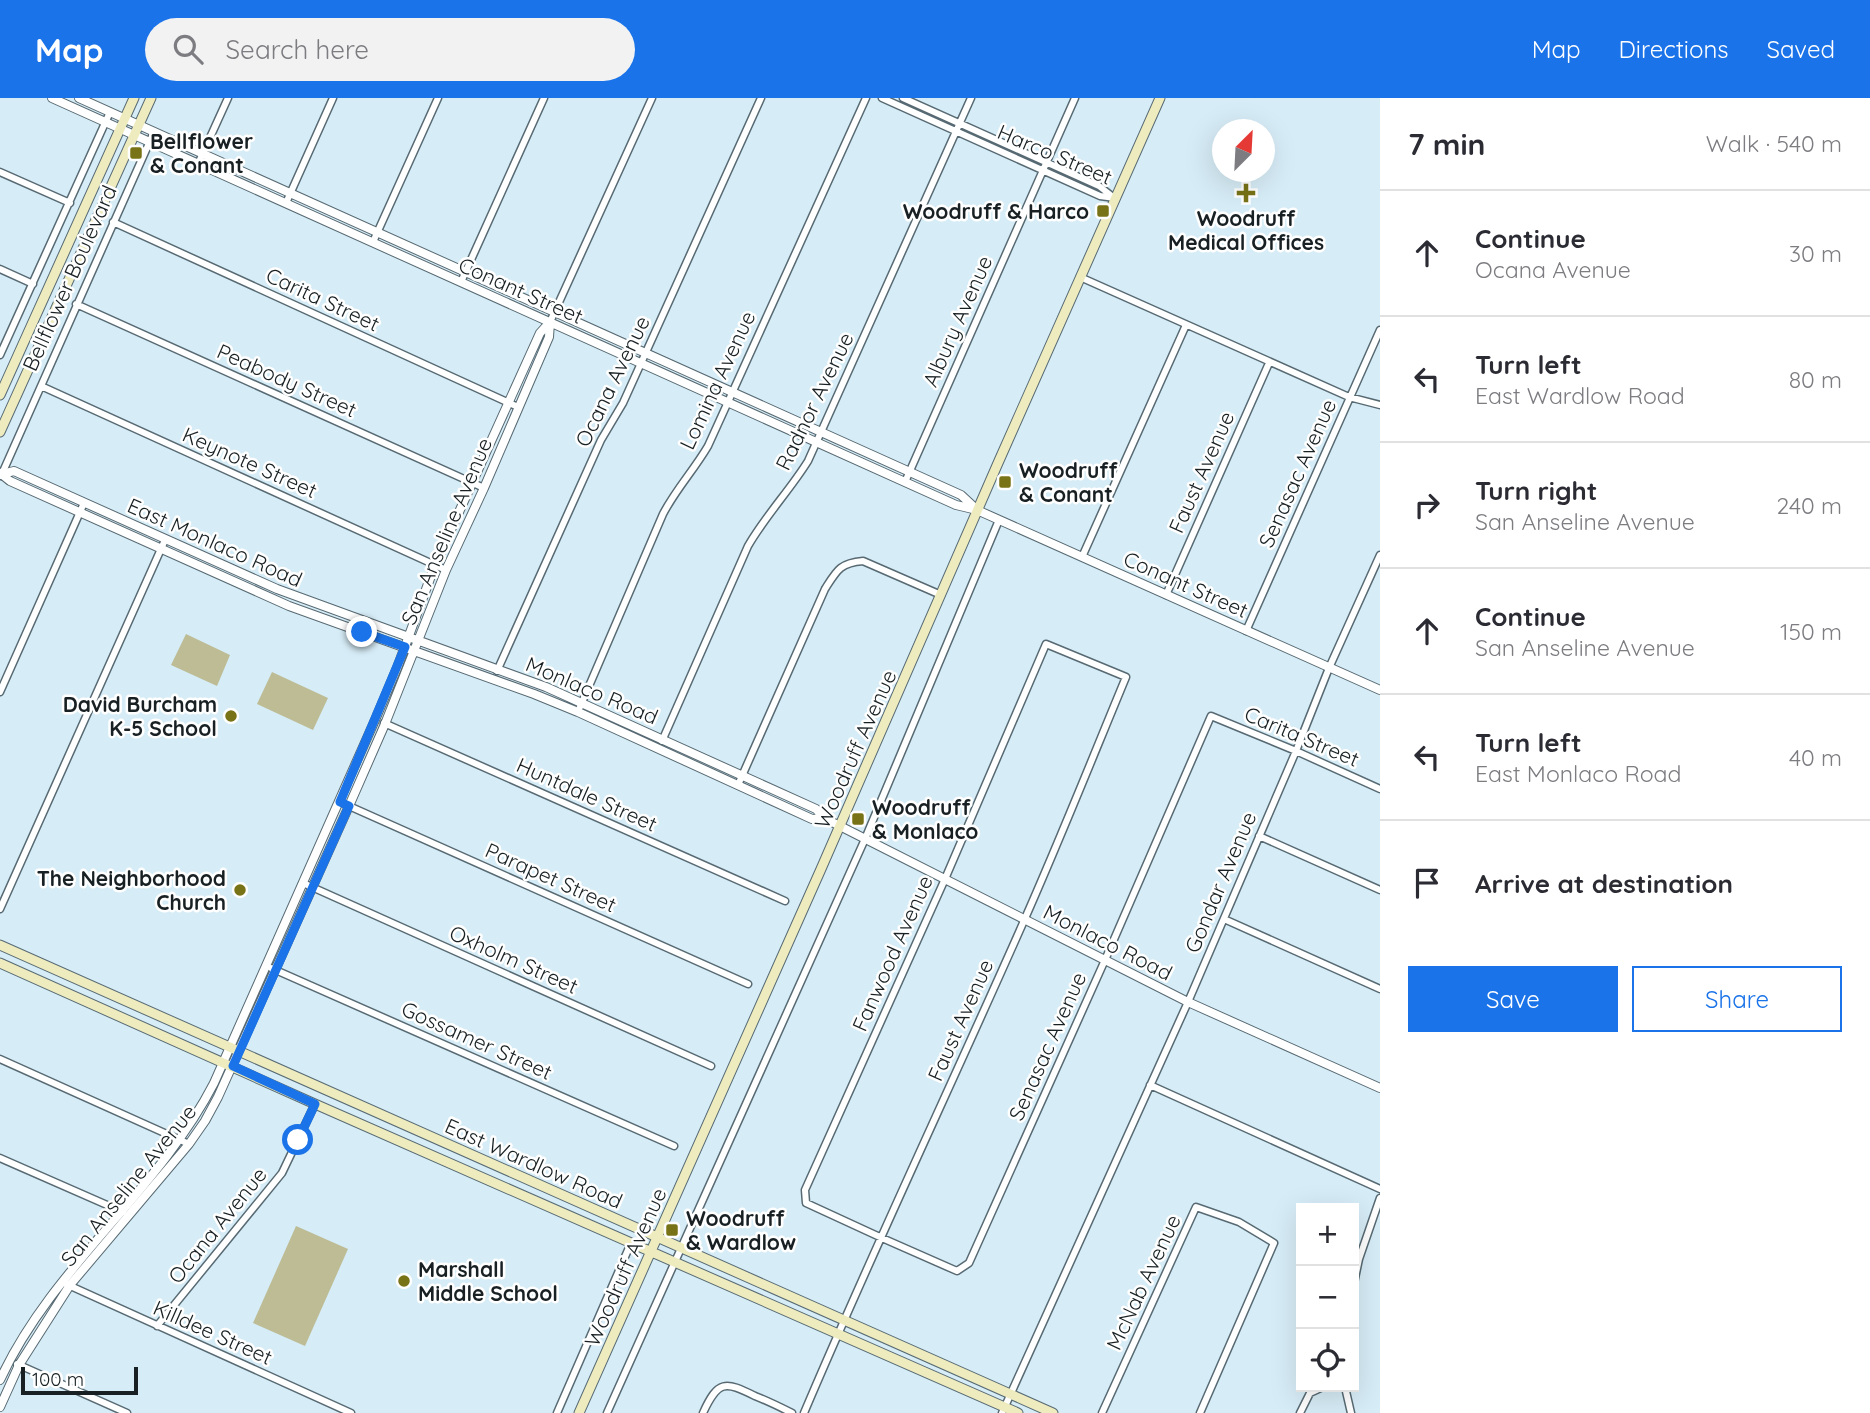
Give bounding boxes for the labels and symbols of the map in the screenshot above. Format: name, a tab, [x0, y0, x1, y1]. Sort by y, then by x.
street label: Harco Street	[994, 118, 1116, 190]
north arrow	[1212, 119, 1275, 182]
place label: Bellflower & Conant	[150, 128, 253, 178]
marker: Bellflower & Conant	[128, 145, 144, 161]
street label: Bellflower Boulevard	[16, 181, 122, 375]
marker: Woodruff Medical Offices	[1236, 183, 1256, 203]
place label: Woodruff & Harco	[903, 198, 1089, 224]
marker: Woodruff & Harco	[1095, 203, 1111, 219]
place label: Woodruff Medical Offices	[1168, 205, 1324, 255]
street label: Conant Street	[455, 251, 587, 329]
street label: Albury Avenue	[917, 251, 997, 391]
street label: Carita Street	[262, 261, 384, 337]
street label: Lomina Avenue	[674, 307, 760, 453]
street label: Ocana Avenue	[569, 311, 655, 451]
street label: Radnor Avenue	[769, 328, 859, 474]
street label: Peabody Street	[213, 338, 361, 422]
street label: Senasac Avenue	[1253, 395, 1341, 551]
street label: Faust Avenue	[1163, 407, 1239, 537]
street label: Keynote Street	[179, 421, 321, 503]
street label: San Anseline Avenue	[395, 434, 497, 628]
place label: Woodruff & Conant	[1019, 457, 1118, 507]
marker: Woodruff & Conant	[997, 474, 1013, 490]
street label: East Monlaco Road	[124, 492, 306, 592]
street label: Conant Street	[1120, 545, 1252, 623]
route end	[346, 616, 377, 647]
street label: Monlaco Road	[522, 650, 662, 730]
street label: Woodruff Avenue	[808, 666, 902, 832]
place label: David Burcham K-5 School	[63, 691, 217, 741]
street label: Carita Street	[1241, 700, 1363, 772]
marker: David Burcham K-5 School	[223, 708, 239, 724]
street label: Huntdale Street	[513, 751, 661, 837]
place label: Woodruff & Monlaco	[872, 794, 978, 844]
street label: Gondar Avenue	[1179, 808, 1261, 956]
marker: Woodruff & Monlaco	[850, 811, 866, 827]
street label: Parapet Street	[482, 837, 620, 917]
place label: The Neighborhood Church	[37, 865, 226, 915]
street label: Fanwood Avenue	[846, 871, 938, 1035]
marker: The Neighborhood Church	[232, 882, 248, 898]
street label: Monlaco Road	[1039, 898, 1177, 986]
street label: Oxholm Street	[446, 919, 582, 999]
street label: Faust Avenue	[922, 955, 998, 1085]
street label: Senasac Avenue	[1003, 968, 1091, 1124]
street label: Gossamer Street	[398, 995, 556, 1085]
street label: San Anseline Avenue	[55, 1099, 201, 1271]
street label: East Wardlow Road	[441, 1112, 627, 1214]
route start	[282, 1124, 313, 1155]
street label: Ocana Avenue	[162, 1162, 272, 1288]
street label: Woodruff Avenue	[578, 1184, 672, 1350]
place label: Woodruff & Wardlow	[686, 1205, 796, 1255]
street label: McNab Avenue	[1100, 1210, 1186, 1354]
marker: Woodruff & Wardlow	[664, 1222, 680, 1238]
place label: Marshall Middle School	[418, 1256, 558, 1306]
marker: Marshall Middle School	[396, 1273, 412, 1289]
street label: Killdee Street	[149, 1294, 277, 1370]
scale bar	[21, 1364, 138, 1396]

